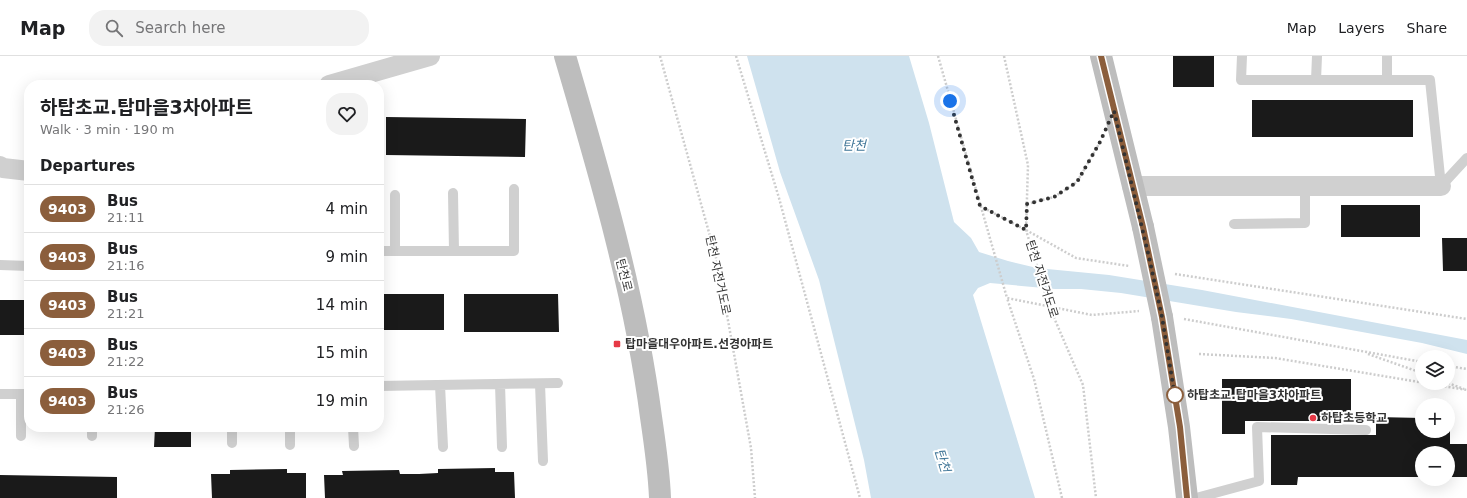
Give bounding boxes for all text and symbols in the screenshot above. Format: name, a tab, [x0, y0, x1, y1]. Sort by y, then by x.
search box	[89, 10, 369, 46]
text: Map	[20, 17, 65, 39]
icon: search	[103, 17, 125, 39]
text: Search here	[135, 19, 225, 37]
text: Map	[1287, 20, 1316, 36]
text: Layers	[1338, 20, 1385, 36]
text: Share	[1407, 20, 1447, 36]
your location	[940, 91, 960, 111]
button: heart	[326, 93, 368, 135]
text: 하탑초교.탑마을3차아파트	[40, 96, 253, 118]
text: Walk · 3 min · 190 m	[40, 122, 174, 137]
water label: 탄천	[842, 138, 867, 153]
text: Departures	[40, 157, 135, 175]
text: Bus	[107, 192, 138, 210]
text: 4 min	[325, 200, 368, 218]
text: 9403	[48, 201, 87, 217]
text: 21:11	[107, 210, 144, 225]
street label: 탄천 자전거도로	[703, 234, 733, 316]
street label: 탄천 자전거도로	[1023, 238, 1061, 320]
text: Bus	[107, 240, 138, 258]
text: 9 min	[325, 248, 368, 266]
text: 9403	[48, 249, 87, 265]
street label: 탄천로	[613, 257, 635, 293]
text: 21:16	[107, 258, 144, 273]
text: Bus	[107, 288, 138, 306]
text: 14 min	[316, 296, 368, 314]
text: 9403	[48, 297, 87, 313]
text: 21:21	[107, 306, 144, 321]
text: Bus	[107, 336, 138, 354]
place label: 탑마을대우아파트.선경아파트	[625, 337, 773, 351]
marker: 탑마을대우아파트.선경아파트	[612, 339, 622, 349]
text: 15 min	[316, 344, 368, 362]
text: 9403	[48, 345, 87, 361]
map controls	[1415, 350, 1455, 486]
button: layers	[1415, 350, 1455, 390]
text: 21:22	[107, 354, 144, 369]
text: Bus	[107, 384, 138, 402]
marker: 하탑초교.탑마을3차아파트	[1166, 386, 1184, 404]
place label: 하탑초교.탑마을3차아파트	[1187, 388, 1321, 402]
text: 19 min	[316, 392, 368, 410]
text: 9403	[48, 393, 87, 409]
button: +	[1415, 398, 1455, 438]
text: 21:26	[107, 402, 144, 417]
place label: 하탑초등학교	[1321, 411, 1387, 425]
marker: 하탑초등학교	[1308, 413, 1318, 423]
button: −	[1415, 446, 1455, 486]
water label: 탄천	[932, 447, 953, 475]

